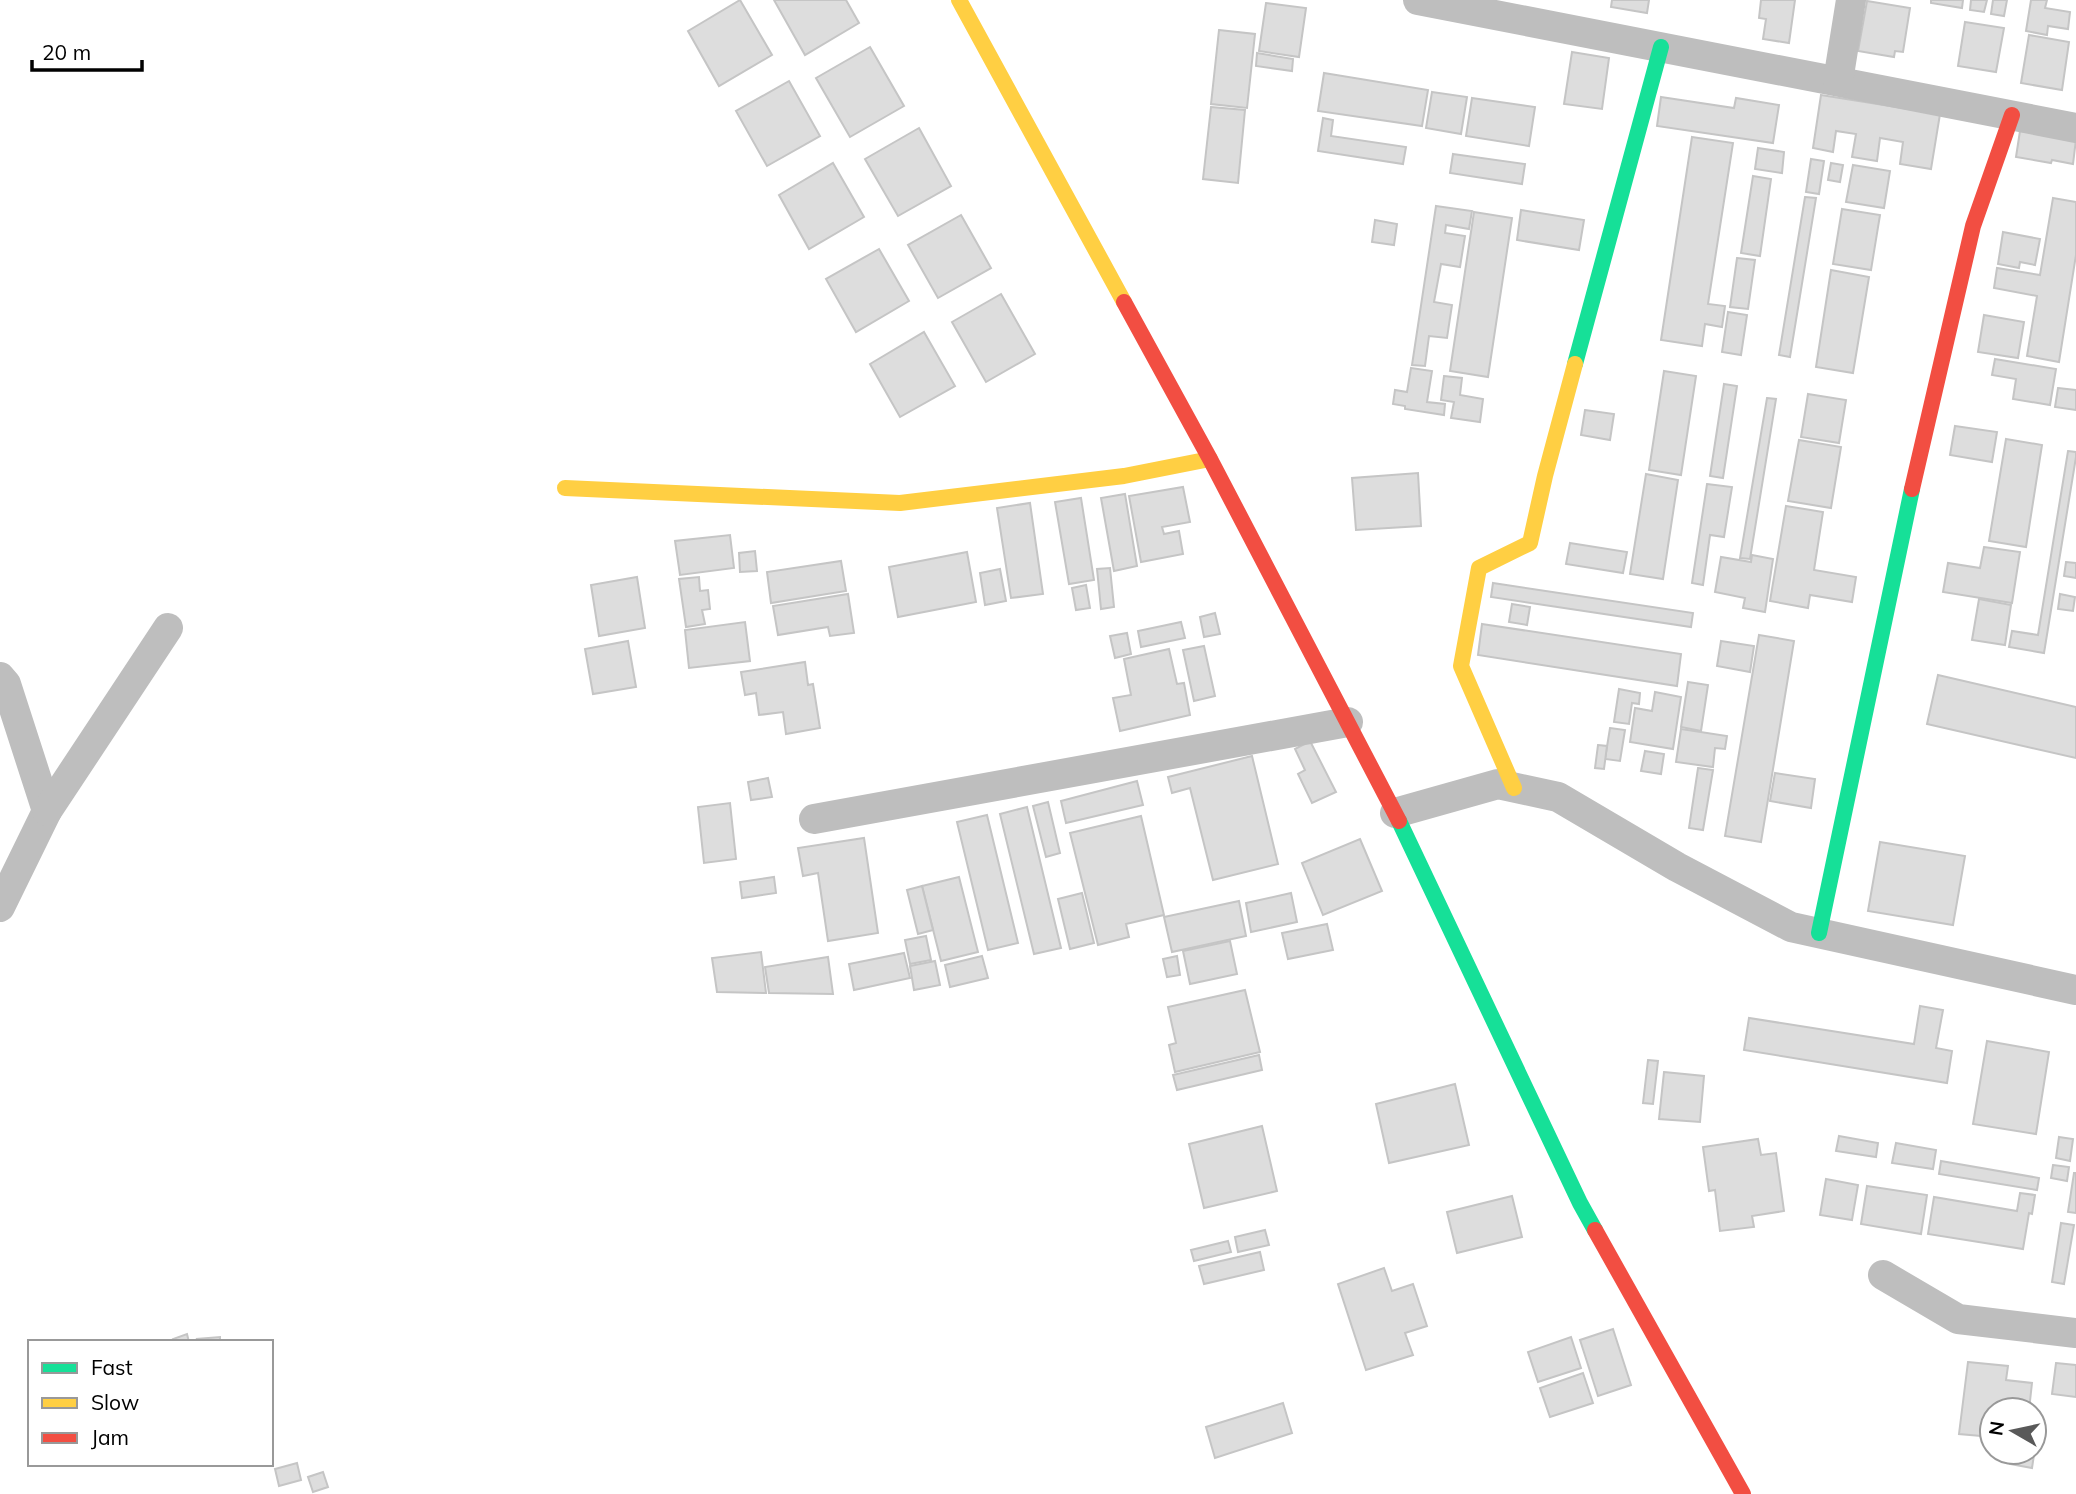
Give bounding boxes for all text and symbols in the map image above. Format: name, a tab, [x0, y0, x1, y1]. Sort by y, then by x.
scale bar	[32, 28, 142, 72]
text: 20 m	[42, 39, 91, 65]
legend	[28, 1340, 273, 1466]
text: Fast	[91, 1354, 133, 1380]
text: Slow	[91, 1389, 139, 1415]
north arrow	[1978, 1396, 2048, 1466]
text: N	[1983, 1419, 2009, 1437]
text: Jam	[91, 1424, 129, 1450]

